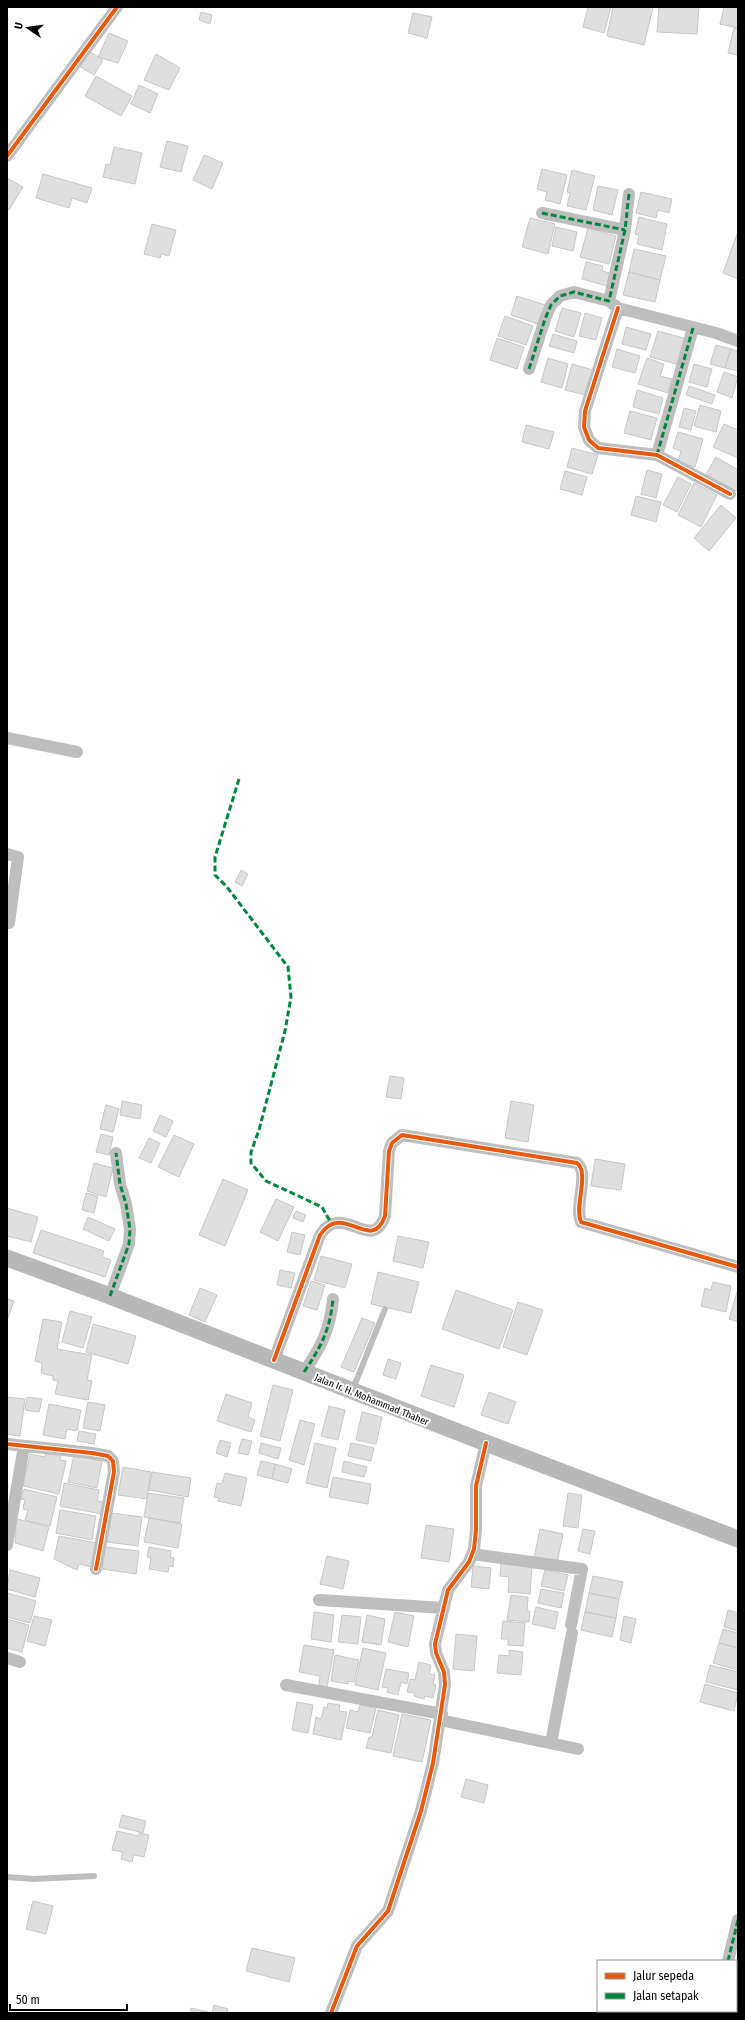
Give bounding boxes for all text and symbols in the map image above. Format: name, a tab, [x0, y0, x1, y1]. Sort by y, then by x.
north arrow	[8, 8, 48, 48]
text: U	[12, 21, 26, 30]
street label: Jalan Ir. H. Mohammad Thaher	[313, 1372, 431, 1429]
legend	[597, 1960, 737, 2012]
text: Jalur sepeda	[633, 1969, 694, 1983]
scale bar	[10, 1986, 127, 2012]
text: Jalan setapak	[633, 1989, 699, 2003]
text: 50 m	[16, 1993, 40, 2007]

